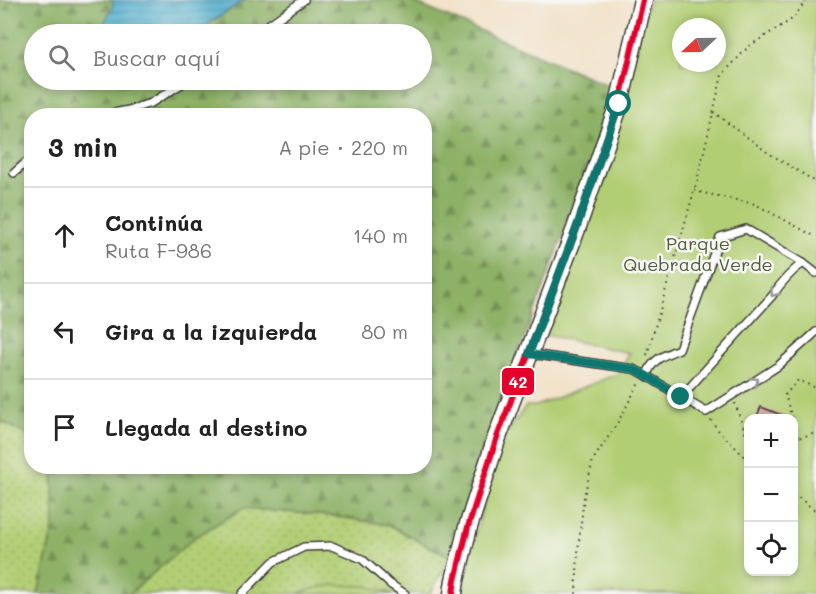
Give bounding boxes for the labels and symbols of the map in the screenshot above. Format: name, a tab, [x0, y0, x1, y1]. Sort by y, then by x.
north arrow	[672, 18, 726, 72]
route start	[605, 90, 631, 116]
park label: Parque Quebrada Verde	[623, 231, 773, 276]
one-way arrow	[770, 286, 781, 297]
line badge: 42	[501, 367, 535, 396]
text: 42	[508, 371, 528, 392]
one-way arrow	[749, 376, 759, 388]
route end	[667, 383, 693, 409]

